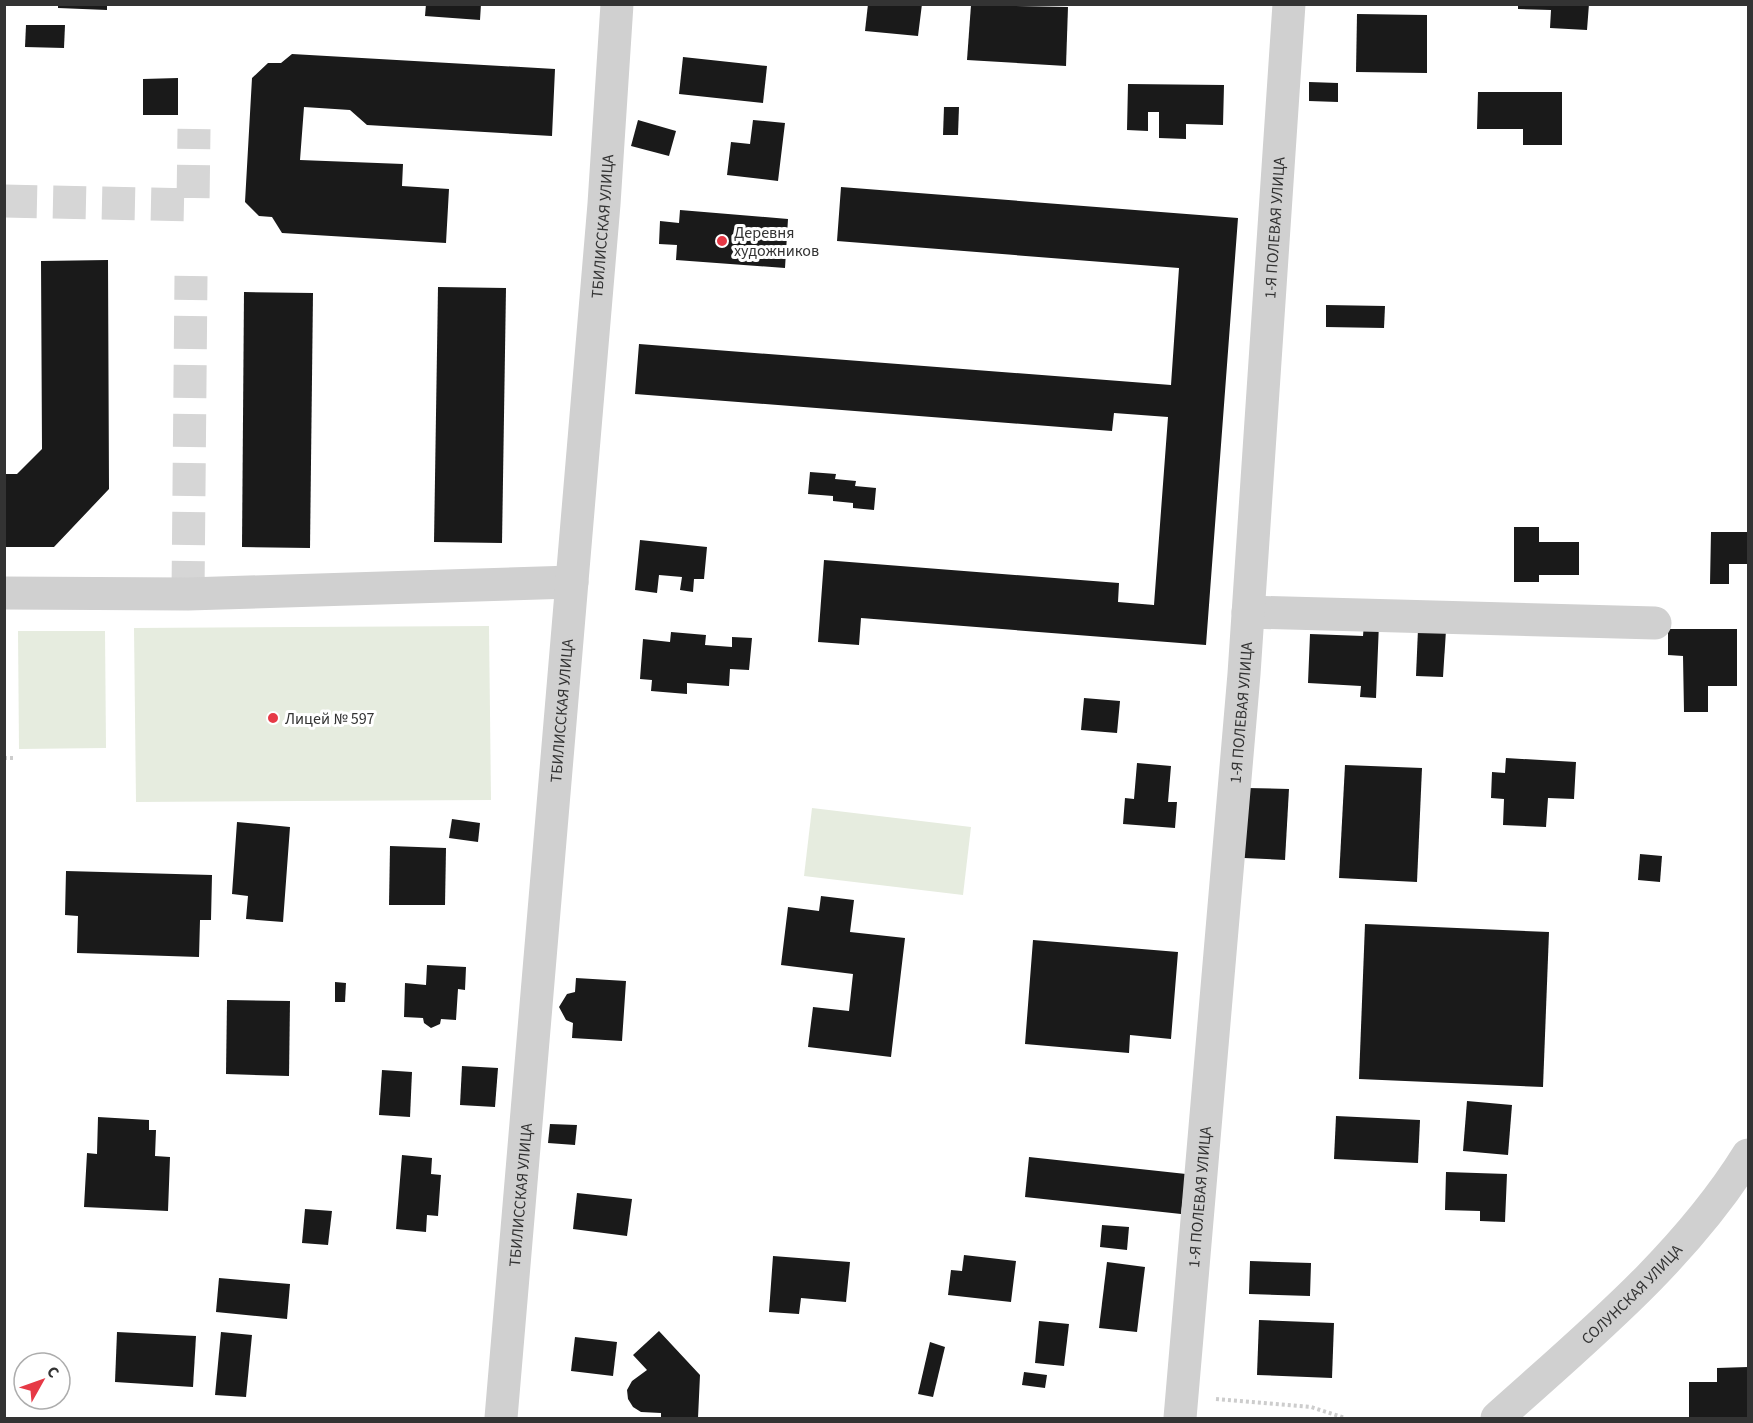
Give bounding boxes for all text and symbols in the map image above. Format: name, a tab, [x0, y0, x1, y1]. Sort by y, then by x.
street label: ТБИЛИССКАЯ УЛИЦА	[586, 153, 619, 299]
street label: 1-Я ПОЛЕВАЯ УЛИЦА	[1259, 156, 1291, 299]
place label: Деревня художников	[734, 222, 819, 262]
marker: Деревня художников	[715, 234, 729, 248]
street label: ТБИЛИССКАЯ УЛИЦА	[545, 638, 579, 783]
street label: 1-Я ПОЛЕВАЯ УЛИЦА	[1225, 641, 1258, 784]
place label: Лицей № 597	[285, 708, 375, 730]
marker: Лицей № 597	[266, 711, 280, 725]
street label: ТБИЛИССКАЯ УЛИЦА	[504, 1122, 538, 1268]
street label: 1-Я ПОЛЕВАЯ УЛИЦА	[1183, 1125, 1217, 1268]
street label: СОЛУНСКАЯ УЛИЦА	[1577, 1239, 1688, 1350]
north arrow	[12, 1351, 72, 1411]
text: С	[41, 1361, 64, 1383]

